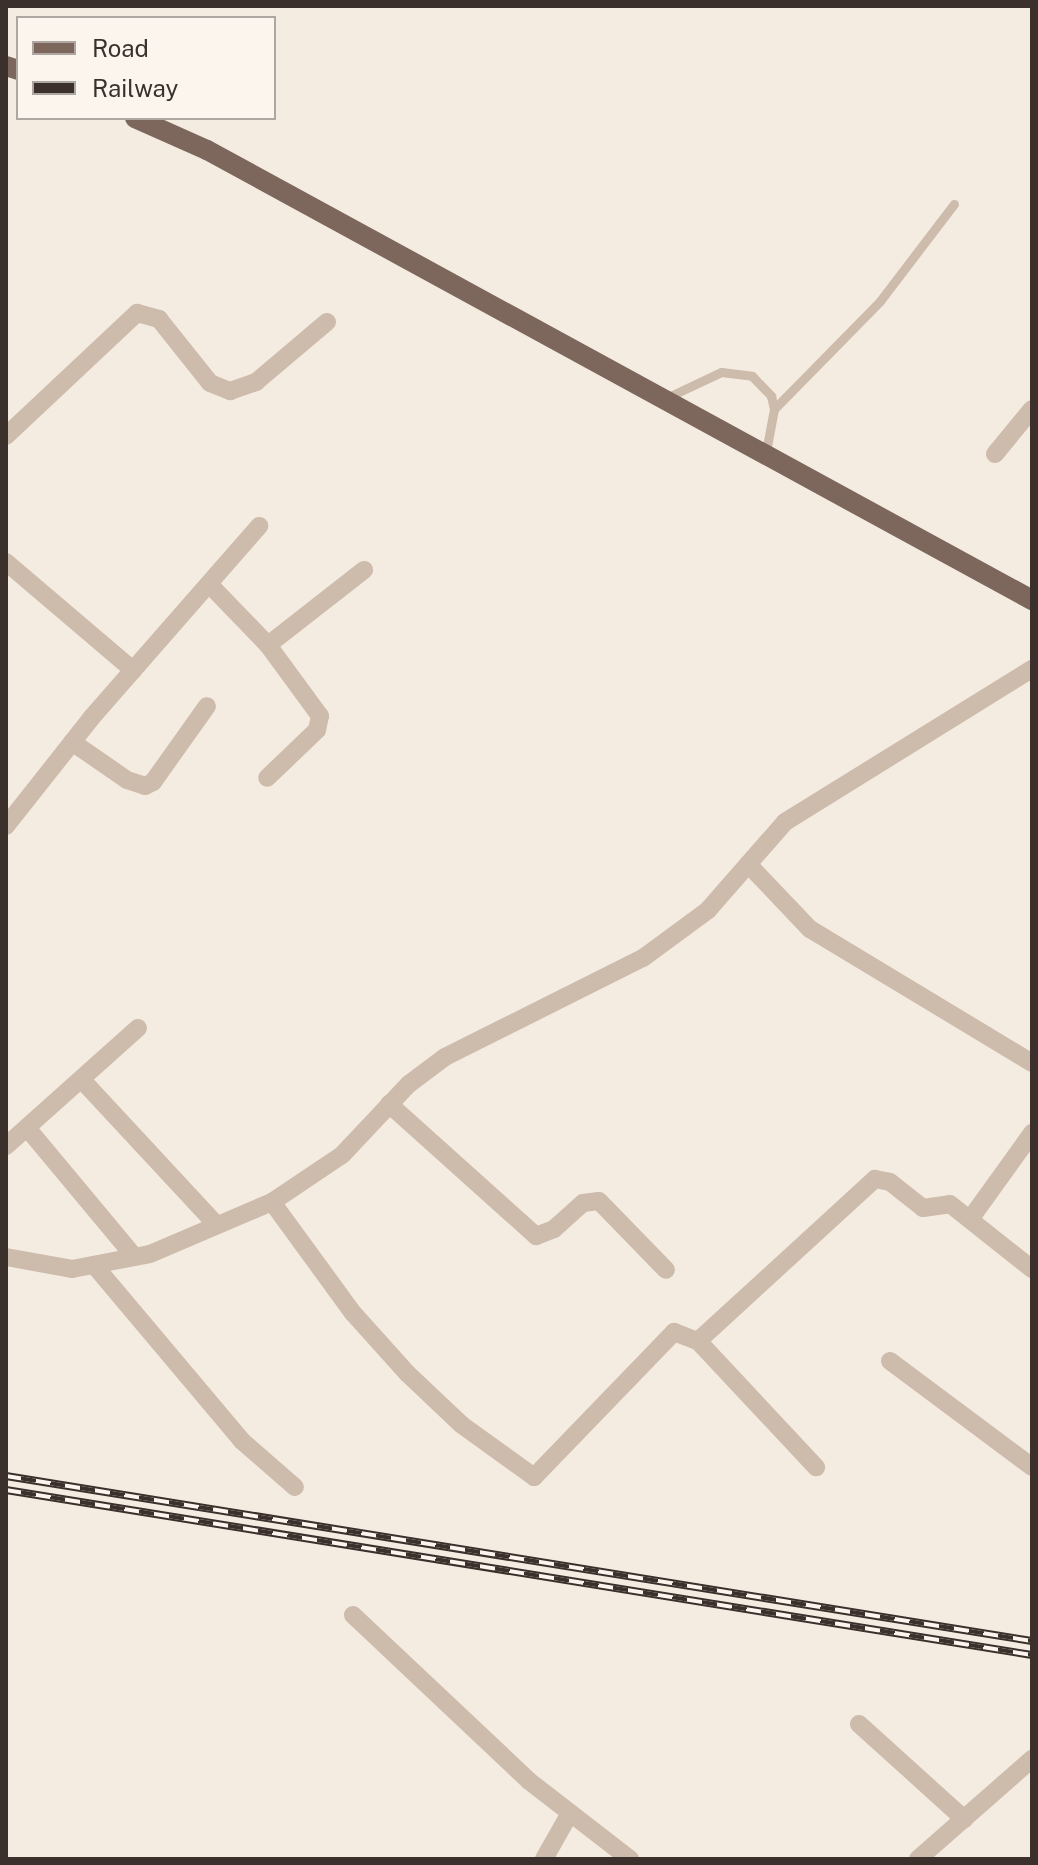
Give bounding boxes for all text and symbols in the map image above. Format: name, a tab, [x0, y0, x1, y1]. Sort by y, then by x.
legend	[16, 16, 276, 120]
text: Road	[92, 34, 149, 62]
text: Railway	[92, 74, 178, 102]

